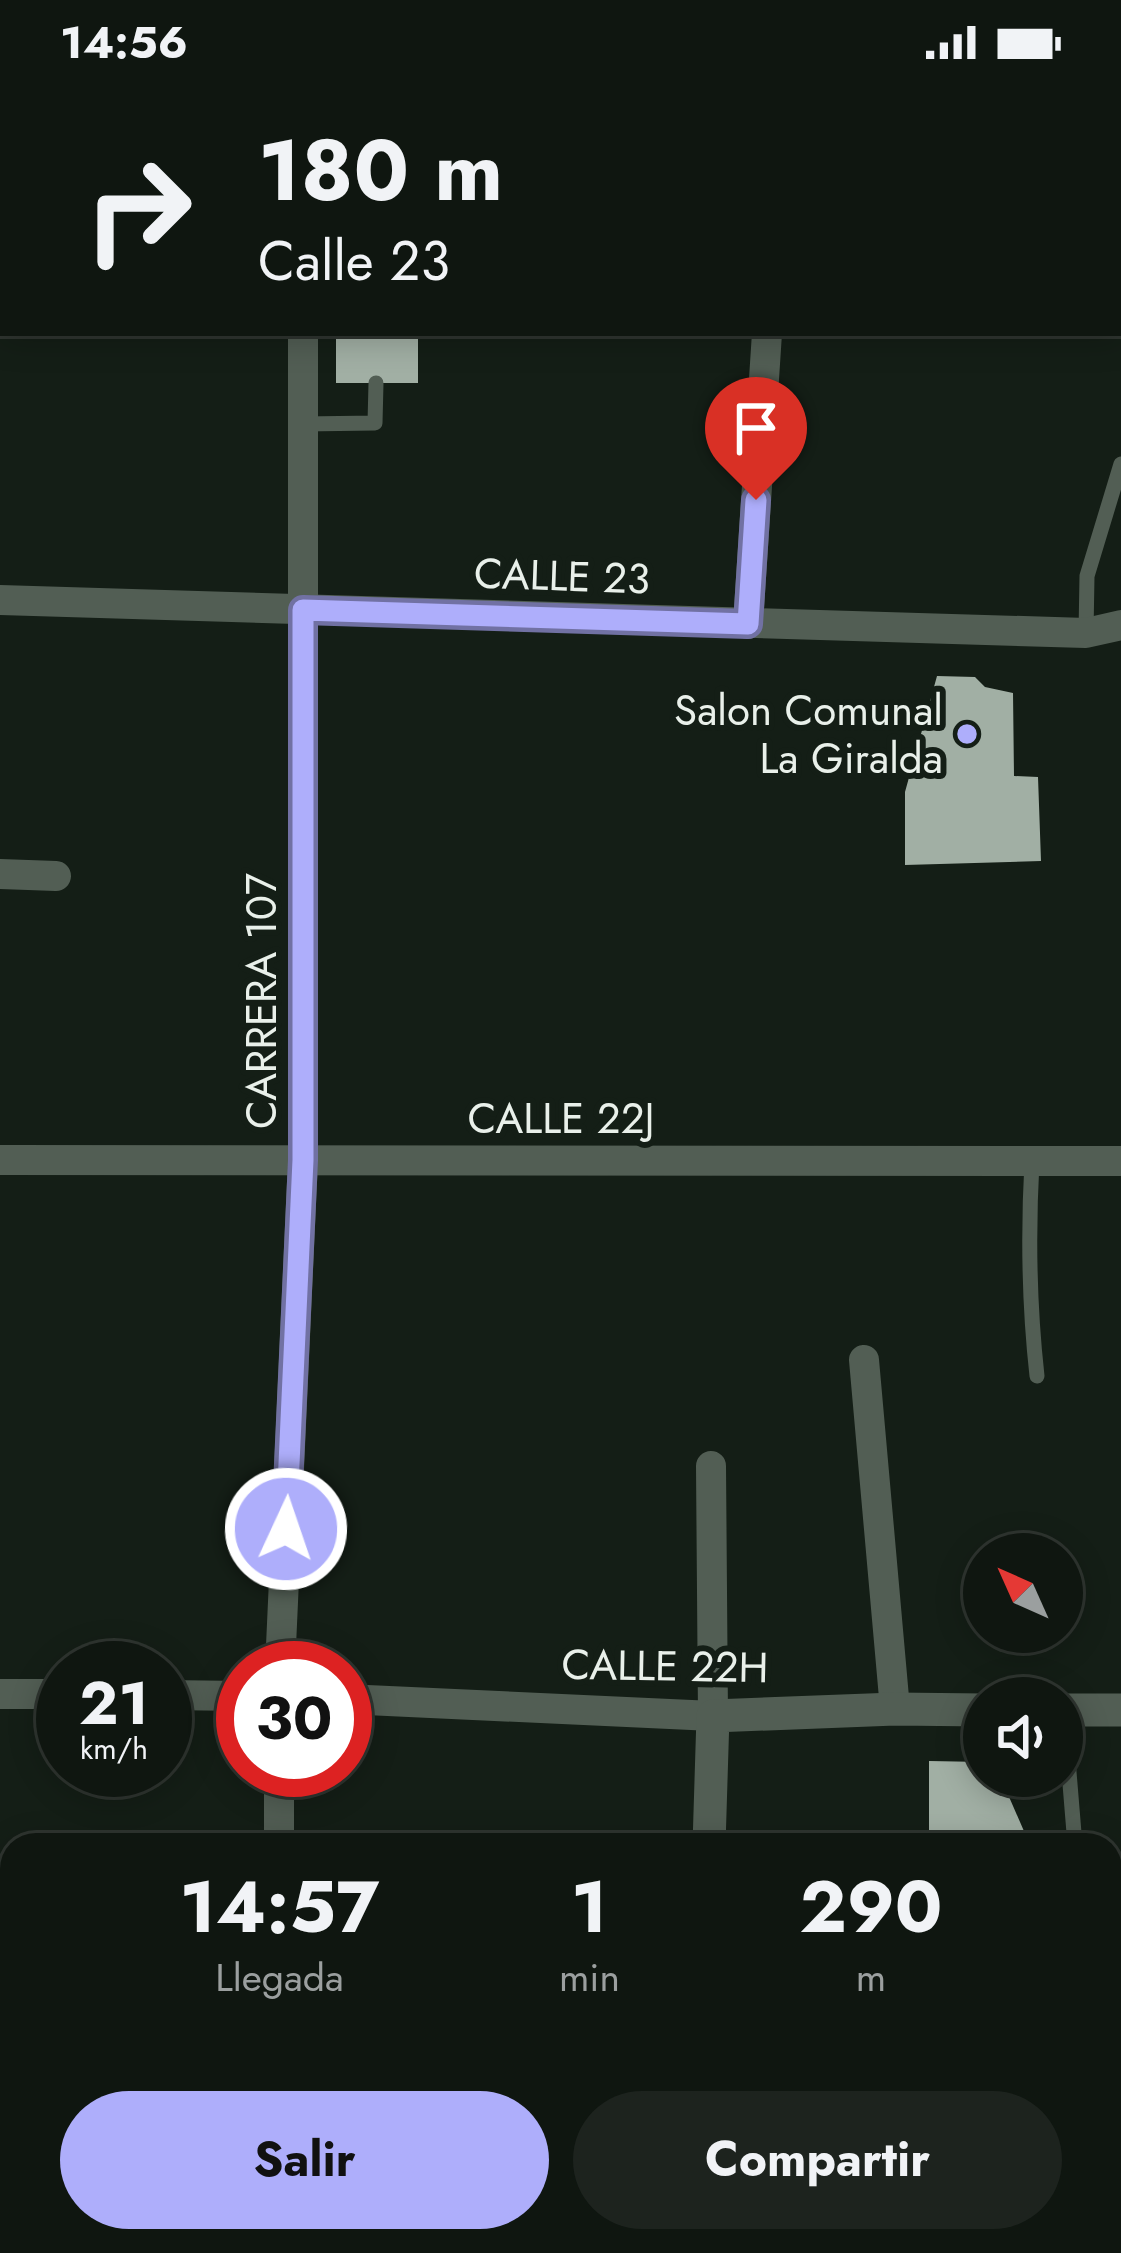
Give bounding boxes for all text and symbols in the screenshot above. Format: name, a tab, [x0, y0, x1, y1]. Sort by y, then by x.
text: 14:56	[60, 10, 188, 75]
text: 180 m	[258, 110, 503, 232]
icon: right	[60, 132, 216, 288]
text: Calle 23	[258, 222, 450, 300]
pin	[705, 377, 807, 500]
icon: arrive	[723, 395, 789, 461]
street label: CALLE 23	[473, 542, 651, 610]
place label: Salon Comunal La Giralda	[674, 680, 943, 789]
marker: Salon Comunal La Giralda	[954, 721, 980, 747]
street label: CARRERA 107	[231, 873, 292, 1129]
street label: CALLE 22J	[467, 1088, 655, 1149]
position arrow	[223, 1466, 349, 1592]
north arrow	[963, 1533, 1083, 1653]
map controls	[963, 1533, 1083, 1797]
street label: CALLE 22H	[561, 1634, 769, 1698]
speed limit sign: 30	[216, 1641, 372, 1797]
text: 21	[79, 1660, 149, 1747]
button: sound	[963, 1677, 1083, 1797]
text: km/h	[80, 1727, 148, 1770]
text: 14:57	[179, 1855, 379, 1959]
text: 1	[571, 1855, 608, 1959]
text: 290	[799, 1855, 942, 1959]
text: Llegada	[215, 1949, 344, 2006]
text: min	[559, 1949, 620, 2006]
text: m	[856, 1949, 886, 2006]
button: Salir	[60, 2091, 549, 2229]
button: Compartir	[573, 2091, 1062, 2229]

